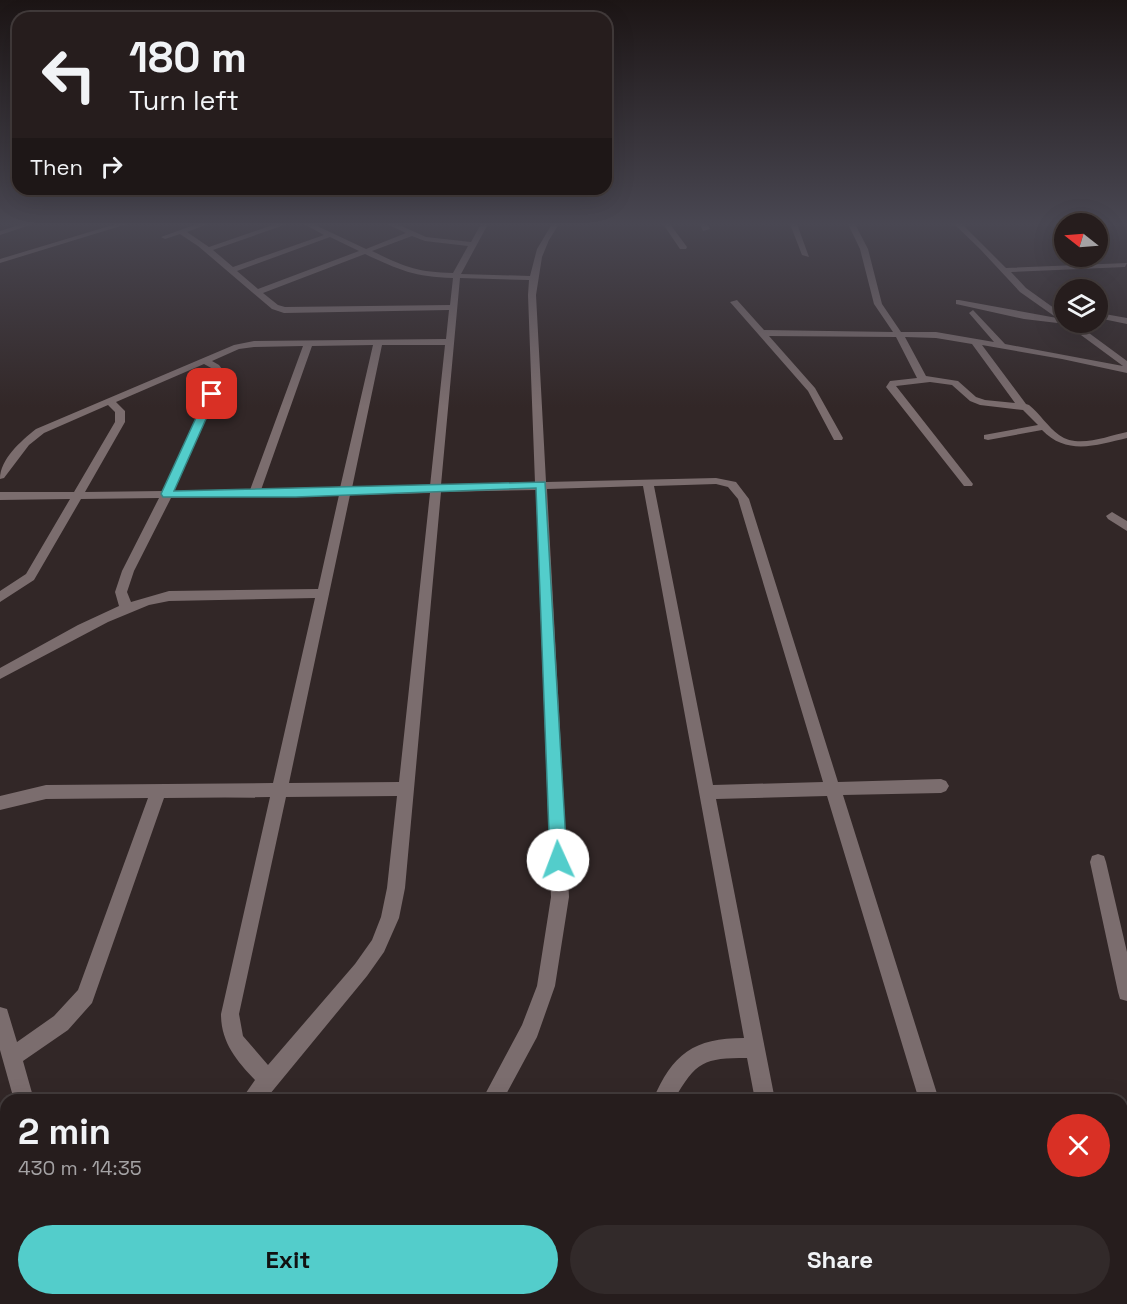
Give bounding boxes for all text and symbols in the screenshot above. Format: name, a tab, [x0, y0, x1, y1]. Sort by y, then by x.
text: 180 m	[129, 31, 247, 84]
icon: left	[30, 36, 108, 114]
text: Turn left	[129, 83, 239, 118]
icon: right	[95, 150, 128, 183]
text: Then	[30, 153, 83, 181]
north arrow	[1054, 213, 1108, 267]
map controls	[1054, 213, 1108, 333]
button: layers	[1054, 279, 1108, 333]
pin	[186, 368, 237, 419]
icon: arrive	[195, 377, 228, 410]
position arrow	[526, 828, 590, 892]
text: 2 min	[18, 1109, 111, 1155]
button: close	[1047, 1114, 1110, 1177]
text: 430 m · 14:35	[18, 1155, 142, 1181]
button: Exit	[18, 1225, 558, 1294]
button: Share	[570, 1225, 1110, 1294]

